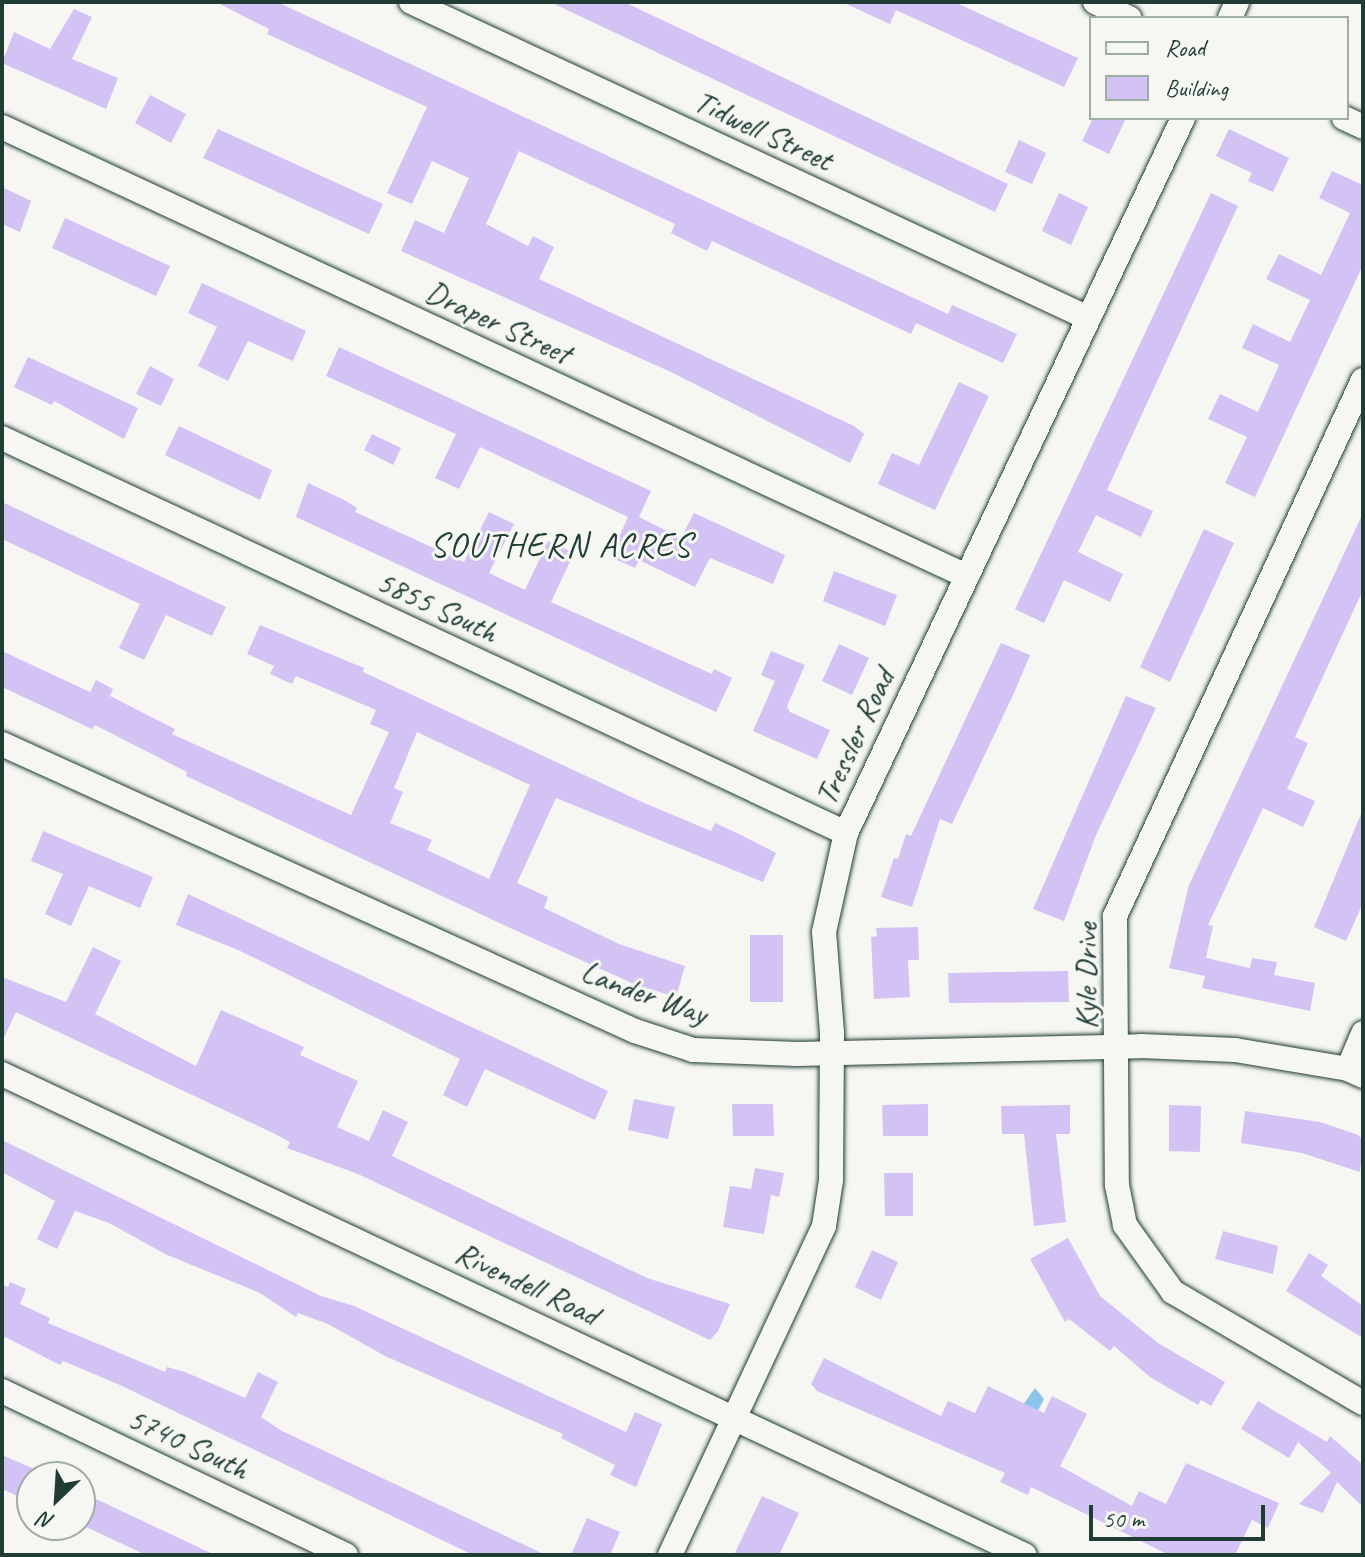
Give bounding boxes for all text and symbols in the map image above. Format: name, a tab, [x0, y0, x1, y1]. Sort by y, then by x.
legend	[1089, 16, 1349, 120]
text: Road	[1165, 33, 1205, 63]
text: Building	[1165, 73, 1228, 103]
street label: Tidwell Street	[688, 82, 838, 180]
street label: Draper Street	[419, 273, 577, 373]
district label: SOUTHERN ACRES	[431, 525, 691, 565]
street label: 5855 South	[371, 562, 503, 652]
street label: Tressler Road	[807, 663, 903, 811]
street label: Kyle Drive	[1068, 923, 1106, 1029]
street label: Lander Way	[576, 952, 712, 1034]
street label: Rivendell Road	[449, 1234, 605, 1334]
street label: 5740 South	[122, 1399, 254, 1489]
north arrow	[16, 1461, 96, 1541]
scale bar	[1093, 1489, 1269, 1539]
text: 50 m	[1103, 1504, 1144, 1534]
text: N	[35, 1505, 59, 1537]

